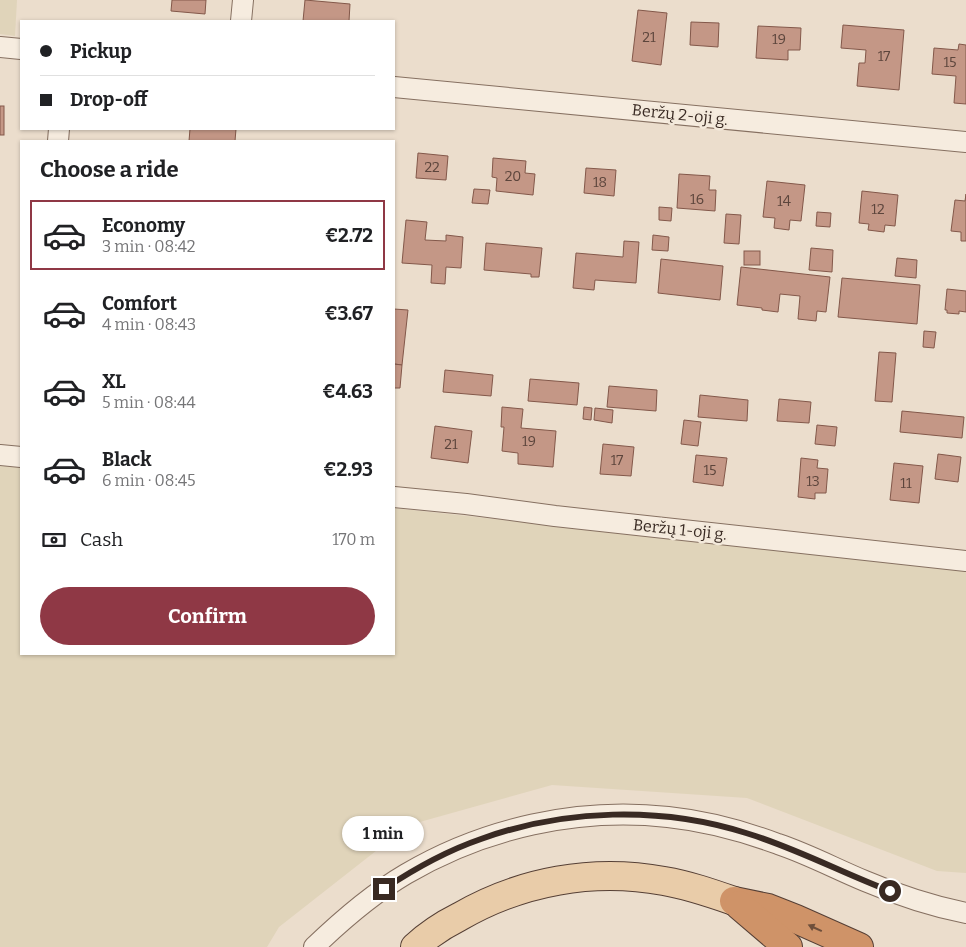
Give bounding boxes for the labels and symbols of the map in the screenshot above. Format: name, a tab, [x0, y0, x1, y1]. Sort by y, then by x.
house number: 21	[642, 29, 656, 46]
house number: 19	[772, 31, 786, 48]
house number: 17	[878, 48, 890, 65]
house number: 15	[943, 54, 957, 71]
street label: Beržų 2-oji g.	[631, 100, 729, 129]
house number: 22	[424, 159, 440, 176]
house number: 20	[505, 168, 521, 185]
house number: 18	[593, 174, 607, 191]
house number: 16	[690, 191, 704, 208]
house number: 14	[777, 193, 791, 210]
house number: 12	[871, 201, 885, 218]
house number: 19	[522, 433, 536, 450]
house number: 21	[444, 436, 458, 453]
house number: 17	[611, 452, 623, 469]
house number: 15	[703, 462, 717, 479]
house number: 13	[806, 473, 820, 490]
house number: 11	[900, 475, 912, 492]
street label: Beržų 1-oji g.	[632, 515, 728, 544]
callout: 1 min	[343, 816, 425, 852]
route end	[373, 878, 395, 900]
route start	[879, 880, 901, 902]
one-way arrow	[808, 923, 822, 931]

